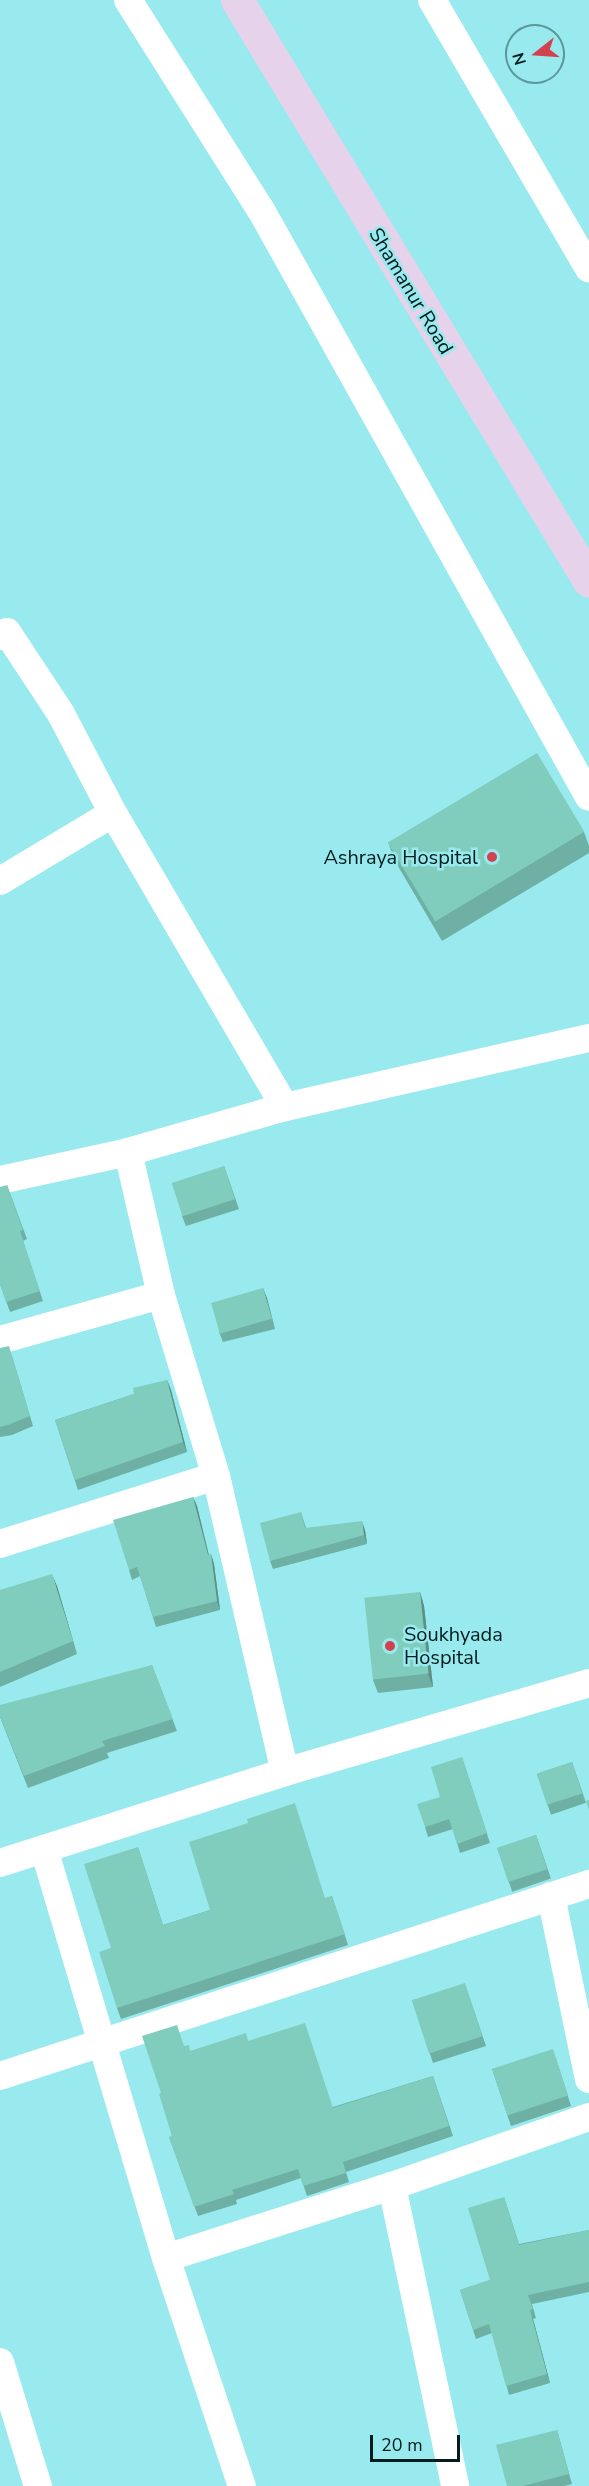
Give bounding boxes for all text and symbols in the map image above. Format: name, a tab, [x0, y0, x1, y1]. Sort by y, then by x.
north arrow	[505, 24, 565, 84]
text: N	[507, 50, 532, 68]
street label: Shamanur Road	[364, 223, 458, 359]
place label: Ashraya Hospital	[323, 845, 478, 869]
marker: Ashraya Hospital	[483, 848, 501, 866]
place label: Soukhyada Hospital	[404, 1622, 503, 1669]
marker: Soukhyada Hospital	[381, 1637, 399, 1655]
scale bar	[373, 2423, 463, 2461]
text: 20 m	[381, 2433, 423, 2457]

